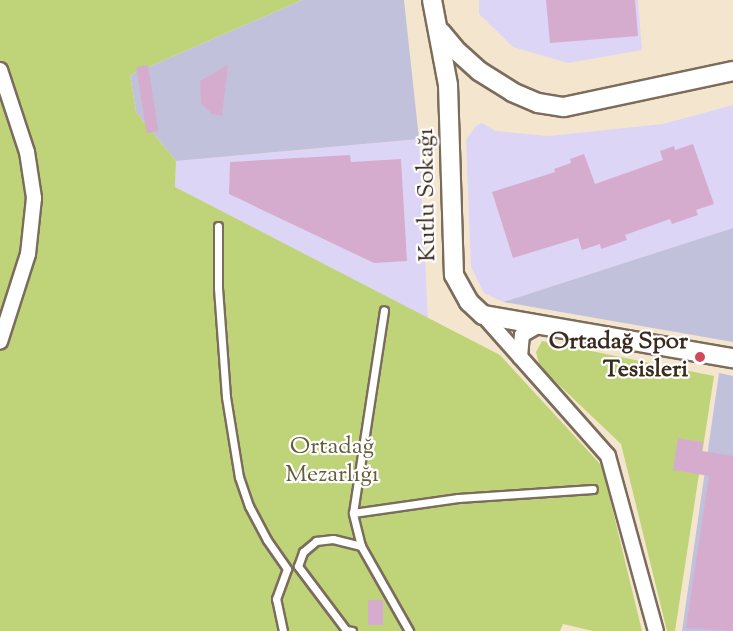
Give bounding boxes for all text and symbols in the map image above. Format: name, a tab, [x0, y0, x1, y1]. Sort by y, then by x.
street label: Kutlu Sokağı	[412, 128, 444, 262]
place label: Ortadağ Spor Tesisleri	[549, 329, 688, 385]
marker: Ortadağ Spor Tesisleri	[693, 350, 707, 364]
park label: Ortadağ Mezarlığı	[285, 434, 379, 490]

